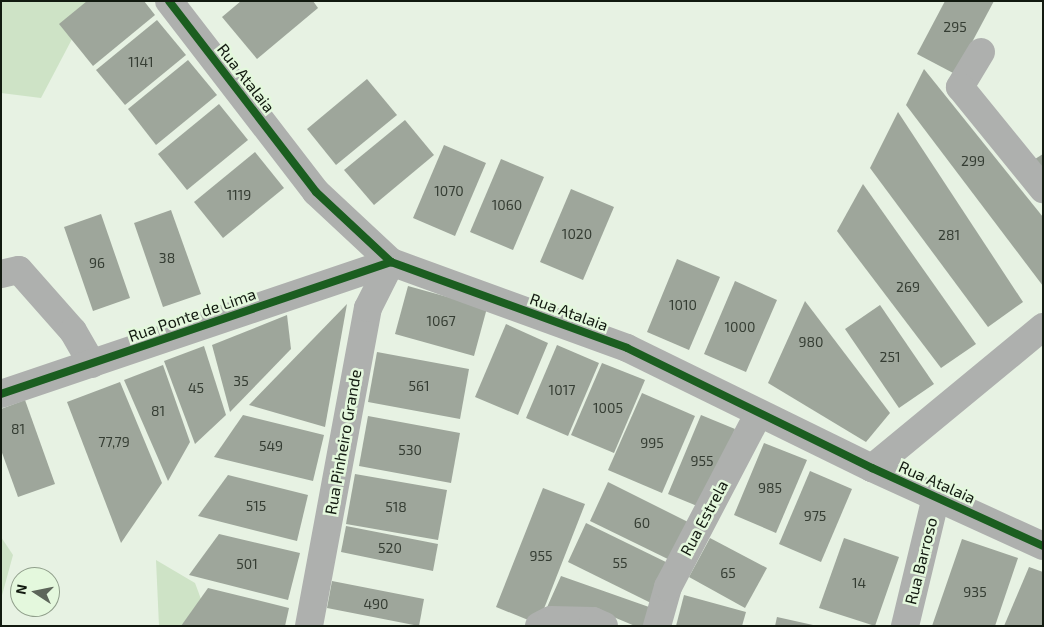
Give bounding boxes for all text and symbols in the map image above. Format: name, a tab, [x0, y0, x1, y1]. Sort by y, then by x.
house number: 295	[943, 19, 967, 35]
street label: Rua Atalaia	[213, 40, 279, 116]
house number: 1141	[128, 54, 154, 70]
house number: 299	[961, 153, 985, 169]
house number: 1070	[434, 183, 464, 199]
house number: 1119	[227, 187, 251, 203]
house number: 1060	[492, 197, 522, 213]
house number: 1020	[562, 226, 592, 242]
house number: 281	[938, 227, 960, 243]
house number: 38	[159, 250, 175, 266]
house number: 96	[89, 255, 105, 271]
house number: 269	[896, 279, 920, 295]
street label: Rua Ponte de Lima	[126, 284, 258, 346]
street label: Rua Atalaia	[527, 289, 611, 335]
house number: 1010	[669, 297, 697, 313]
house number: 1067	[426, 313, 456, 329]
house number: 1000	[725, 319, 755, 335]
house number: 980	[799, 334, 823, 350]
house number: 251	[880, 349, 900, 365]
street label: Rua Pinheiro Grande	[321, 368, 365, 516]
house number: 35	[233, 373, 249, 389]
house number: 561	[408, 378, 430, 394]
house number: 45	[188, 380, 204, 396]
house number: 1017	[549, 382, 575, 398]
house number: 1005	[593, 400, 623, 416]
house number: 81	[151, 403, 165, 419]
house number: 81	[11, 421, 25, 437]
house number: 77,79	[98, 434, 130, 450]
house number: 995	[640, 435, 664, 451]
house number: 549	[259, 438, 283, 454]
house number: 530	[398, 442, 422, 458]
house number: 955	[690, 453, 714, 469]
street label: Rua Atalaia	[896, 456, 978, 508]
street label: Rua Estrela	[676, 477, 732, 559]
house number: 985	[758, 480, 782, 496]
house number: 515	[246, 498, 266, 514]
house number: 518	[385, 499, 407, 515]
house number: 975	[804, 508, 826, 524]
house number: 60	[634, 515, 650, 531]
street label: Rua Barroso	[901, 516, 941, 606]
house number: 520	[378, 540, 402, 556]
house number: 955	[529, 548, 553, 564]
house number: 55	[612, 555, 628, 571]
house number: 501	[236, 556, 258, 572]
house number: 65	[720, 565, 736, 581]
north arrow	[10, 567, 60, 617]
house number: 14	[852, 575, 866, 591]
text: N	[11, 583, 30, 596]
house number: 935	[963, 584, 987, 600]
house number: 490	[363, 596, 389, 612]

